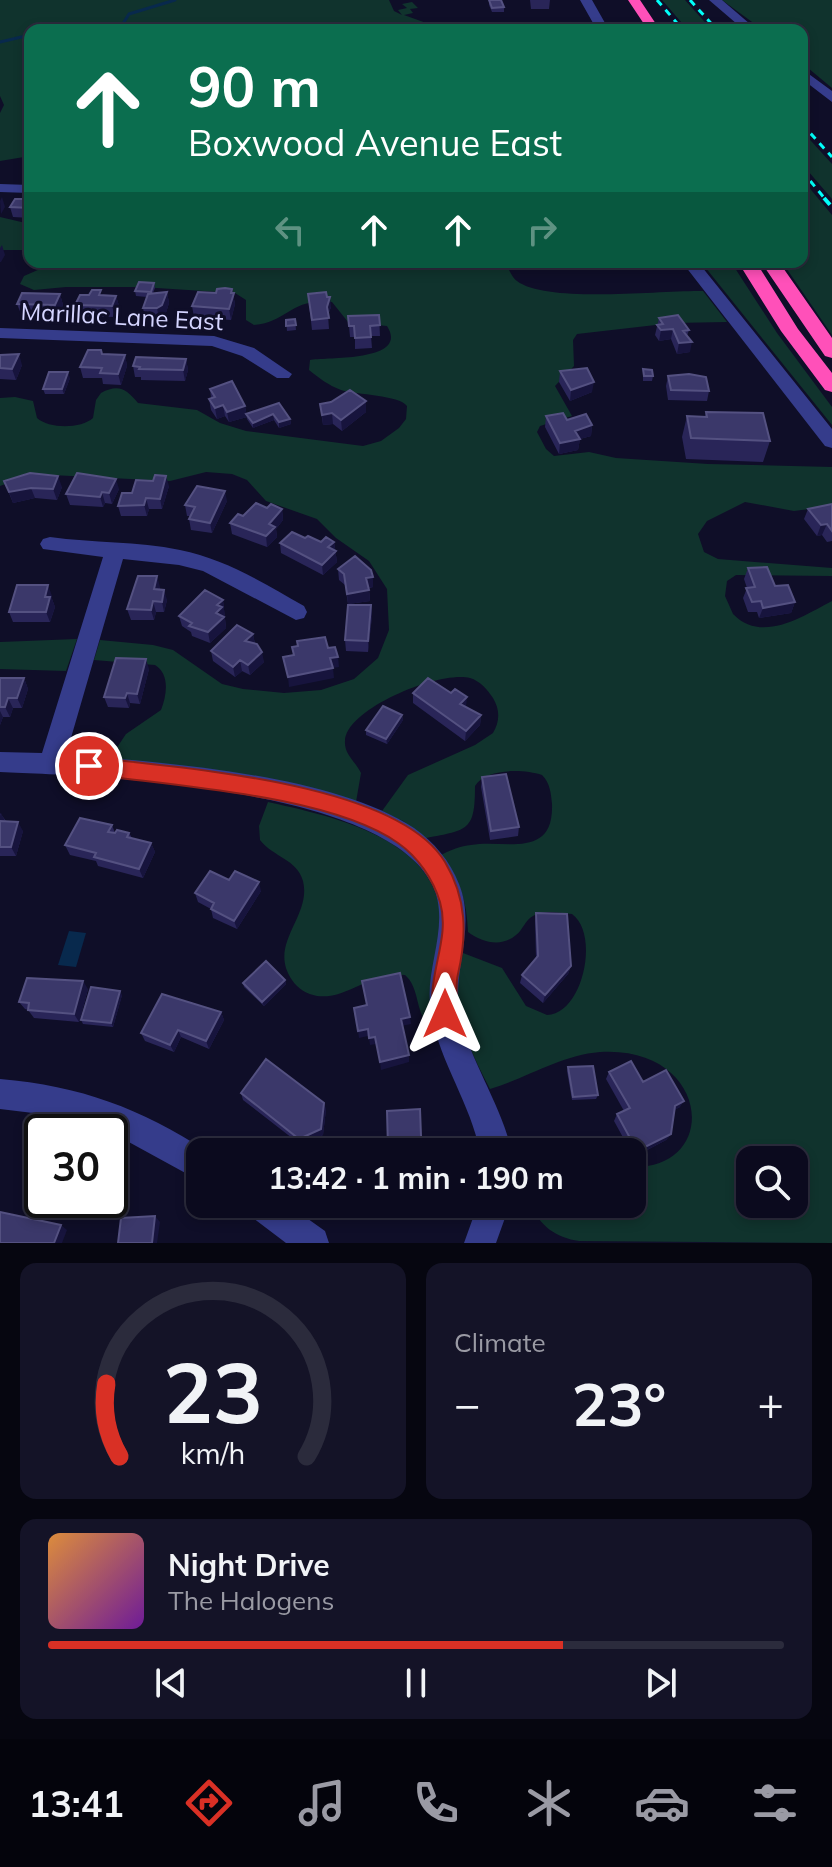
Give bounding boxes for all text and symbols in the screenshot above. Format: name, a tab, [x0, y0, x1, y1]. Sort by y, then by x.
text: 90 m	[188, 51, 321, 121]
icon: ahead	[56, 56, 160, 160]
text: Boxwood Avenue East	[188, 120, 562, 165]
icon: left	[268, 208, 312, 252]
icon: ahead	[352, 208, 396, 252]
icon: ahead	[436, 208, 480, 252]
icon: right	[520, 208, 564, 252]
street label: Marillac Lane East	[20, 296, 224, 336]
pin	[55, 732, 123, 800]
icon: arrive	[67, 744, 111, 788]
position arrow	[403, 972, 487, 1056]
speed limit sign: 30	[24, 1114, 128, 1218]
map controls	[736, 1146, 808, 1218]
button: search	[736, 1146, 808, 1218]
text: 13:42 · 1 min · 190 m	[268, 1159, 564, 1197]
text: Climate	[454, 1326, 546, 1359]
text: 23	[163, 1339, 263, 1444]
text: 23°	[572, 1366, 666, 1441]
text: −	[454, 1376, 480, 1431]
text: +	[758, 1376, 784, 1431]
text: km/h	[181, 1435, 245, 1471]
text: Night Drive	[168, 1546, 330, 1584]
text: The Halogens	[168, 1584, 334, 1617]
icon: previous	[149, 1661, 193, 1705]
icon: pause	[394, 1661, 438, 1705]
icon: next	[639, 1661, 683, 1705]
icon: directions	[181, 1775, 237, 1831]
icon: music	[294, 1775, 350, 1831]
icon: phone	[408, 1775, 464, 1831]
icon: climate	[521, 1775, 577, 1831]
icon: car	[634, 1775, 690, 1831]
icon: filters	[747, 1775, 803, 1831]
text: 13:41	[29, 1781, 124, 1826]

